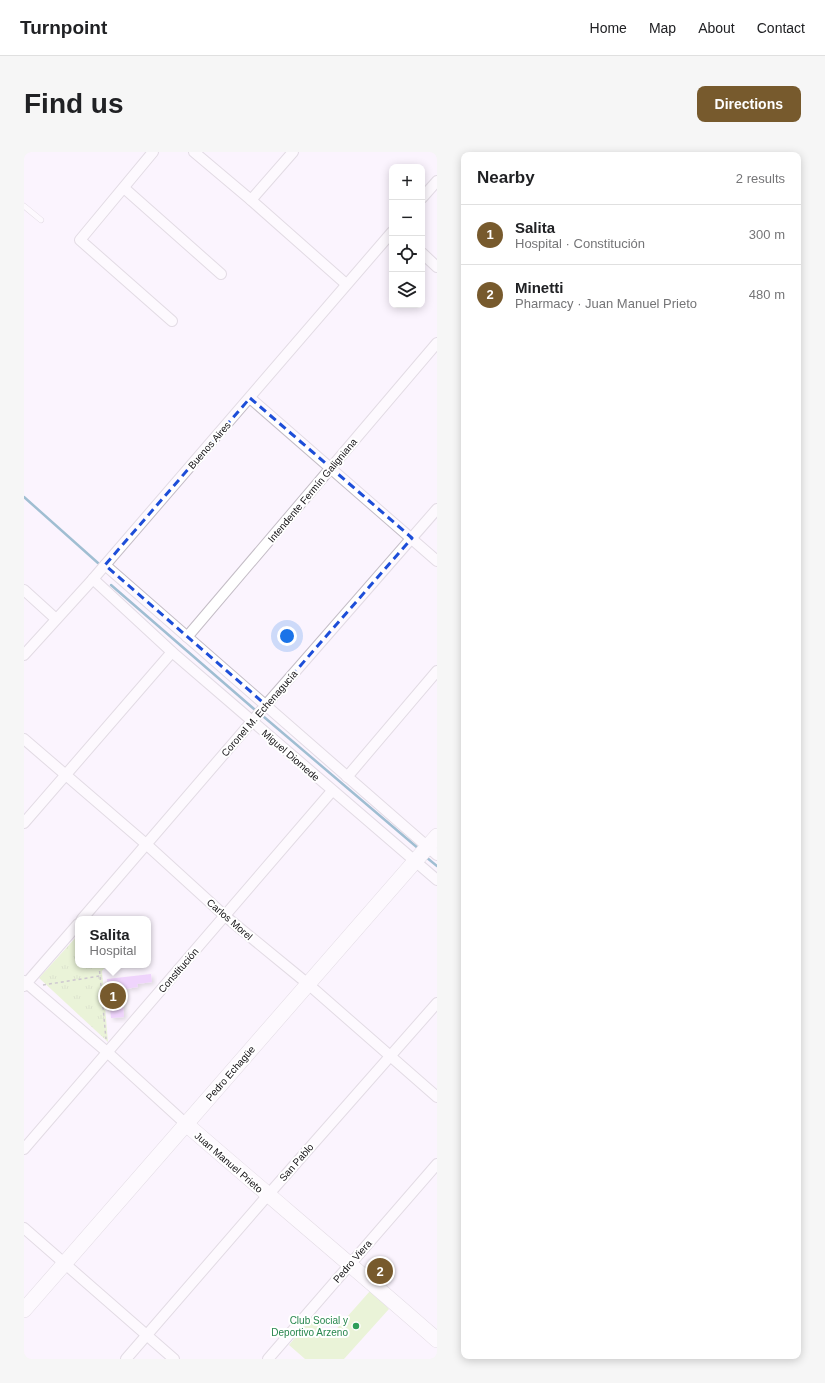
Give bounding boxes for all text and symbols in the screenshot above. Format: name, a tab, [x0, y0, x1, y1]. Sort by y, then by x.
text: Turnpoint	[20, 17, 107, 38]
text: Home	[590, 20, 627, 36]
text: Map	[649, 20, 676, 36]
text: About	[698, 20, 735, 36]
text: Contact	[757, 20, 805, 36]
button: Directions	[697, 86, 801, 122]
text: Find us	[24, 88, 124, 119]
map controls	[389, 164, 425, 308]
button: +	[389, 164, 425, 200]
text: Nearby	[477, 168, 535, 187]
text: 2 results	[736, 171, 785, 186]
button: −	[389, 200, 425, 236]
text: Salita	[515, 219, 555, 236]
text: 1	[486, 227, 494, 242]
text: 300 m	[749, 227, 785, 242]
button: locate	[389, 236, 425, 272]
text: Hospital · Constitución	[515, 236, 645, 251]
button: layers	[389, 272, 425, 308]
text: Minetti	[515, 279, 563, 296]
text: 2	[486, 287, 494, 302]
text: 480 m	[749, 287, 785, 302]
text: Pharmacy · Juan Manuel Prieto	[515, 296, 697, 311]
street label: Buenos Aires	[186, 419, 233, 471]
street label: Intendente Fermín Galigniana	[266, 436, 359, 545]
your location	[277, 626, 297, 646]
street label: Coronel M. Echenagucía	[219, 668, 300, 758]
street label: Miguel Diomede	[260, 728, 322, 784]
street label: Carlos Morel	[205, 897, 255, 942]
popup	[75, 916, 151, 968]
text: Salita	[90, 926, 130, 943]
text: Hospital	[90, 943, 136, 958]
street label: Constitución	[156, 946, 201, 995]
pin: 1	[100, 981, 126, 1011]
street label: Pedro Echagüe	[204, 1043, 257, 1103]
street label: Juan Manuel Prieto	[193, 1130, 265, 1195]
street label: San Pablo	[277, 1141, 316, 1183]
street label: Pedro Viera	[331, 1238, 374, 1285]
pin: 2	[367, 1256, 393, 1286]
place label: Club Social y Deportivo Arzeno	[271, 1315, 348, 1338]
marker: Club Social y Deportivo Arzeno	[351, 1321, 361, 1331]

